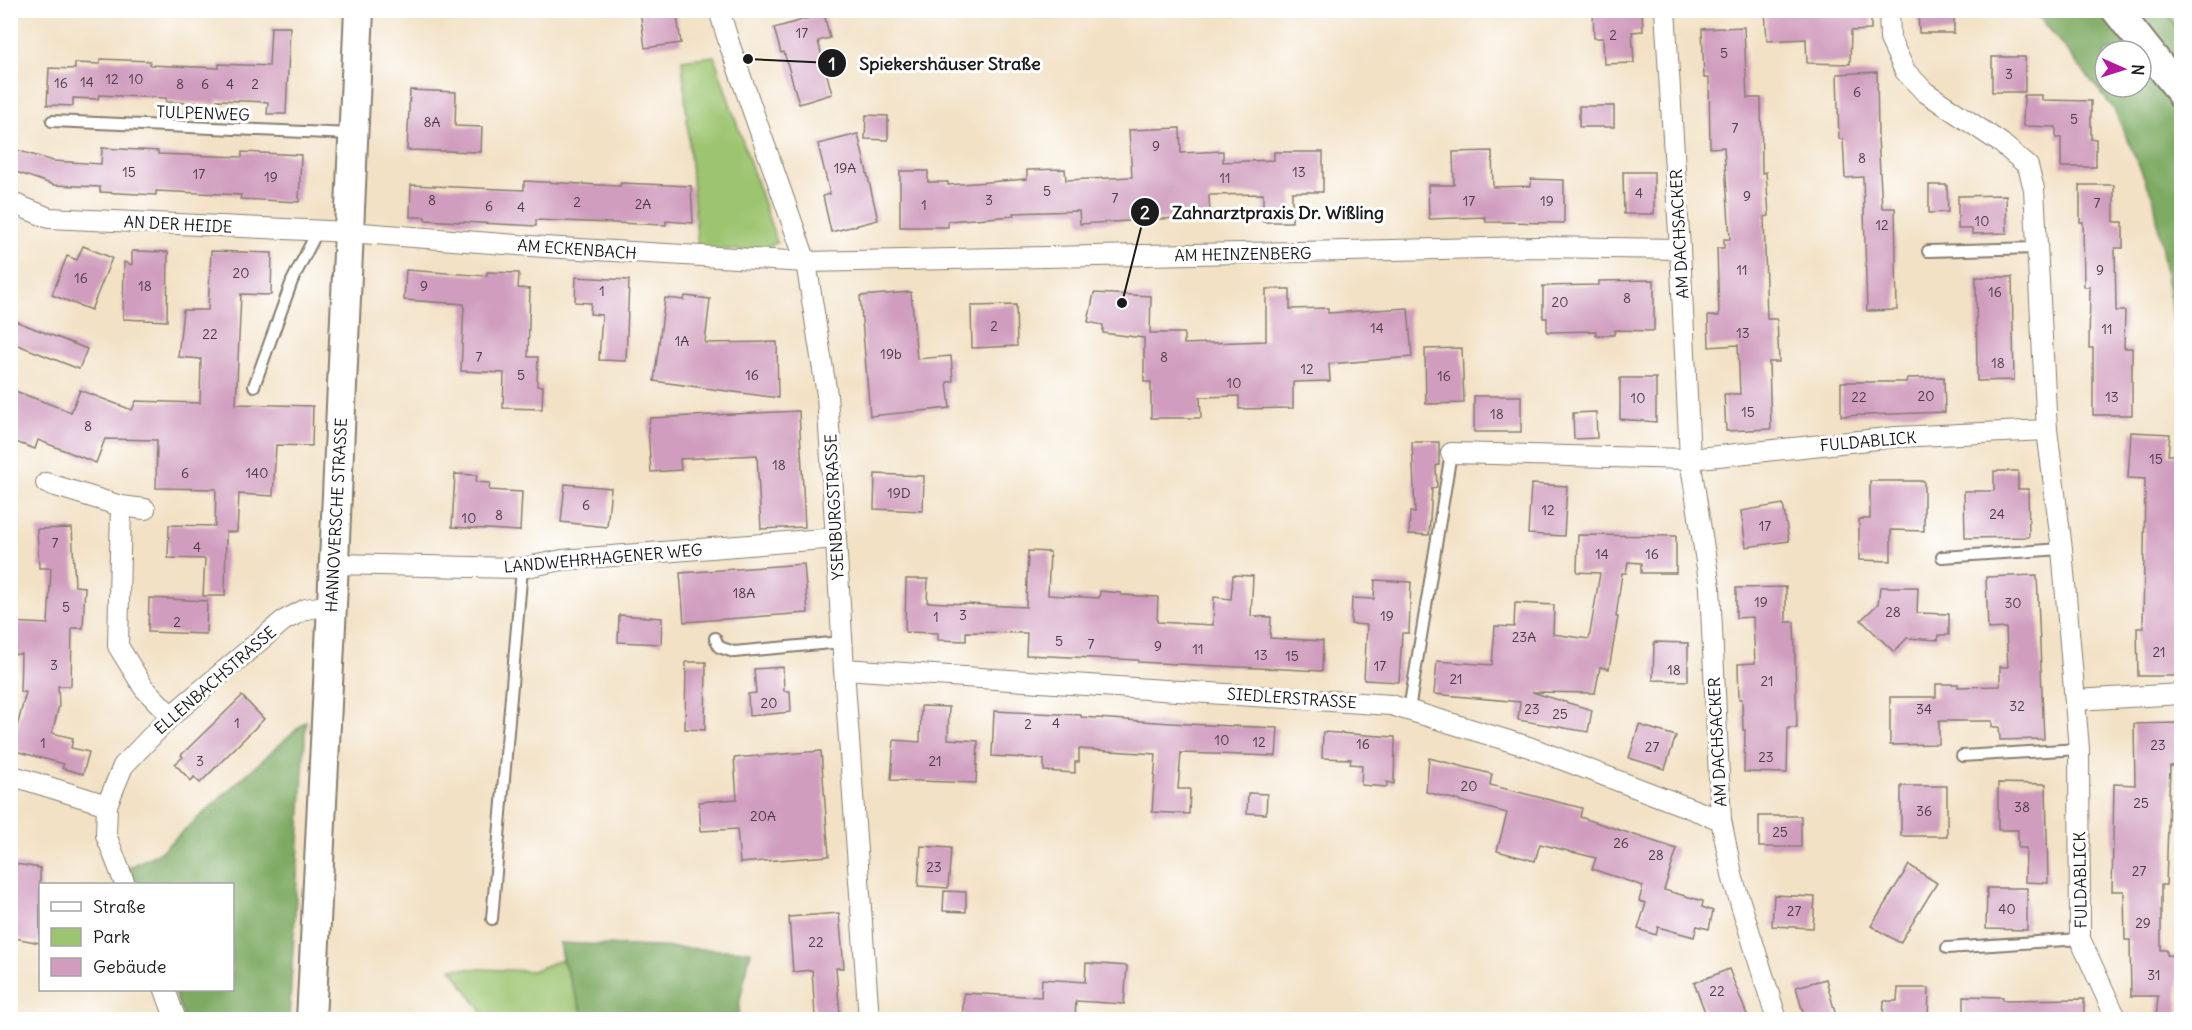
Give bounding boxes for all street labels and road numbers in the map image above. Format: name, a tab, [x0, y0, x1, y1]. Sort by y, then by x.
street label: TULPENWEG	[156, 101, 250, 125]
street label: AM DACHSACKER	[1666, 169, 1692, 299]
street label: AN DER HEIDE	[123, 211, 233, 237]
street label: AM ECKENBACH	[517, 235, 637, 263]
street label: AM HEINZENBERG	[1174, 243, 1312, 265]
street label: HANNOVERSCHE STRASSE	[321, 417, 351, 613]
street label: FULDABLICK	[1819, 427, 1917, 455]
street label: YSENBURGSTRASSE	[820, 433, 848, 581]
street label: LANDWEHRHAGENER WEG	[503, 539, 703, 577]
street label: ELLENBACHSTRASSE	[150, 622, 280, 738]
street label: AM DACHSACKER	[1704, 677, 1730, 807]
street label: SIEDLERSTRASSE	[1227, 683, 1357, 713]
street label: FULDABLICK	[2069, 831, 2091, 928]

